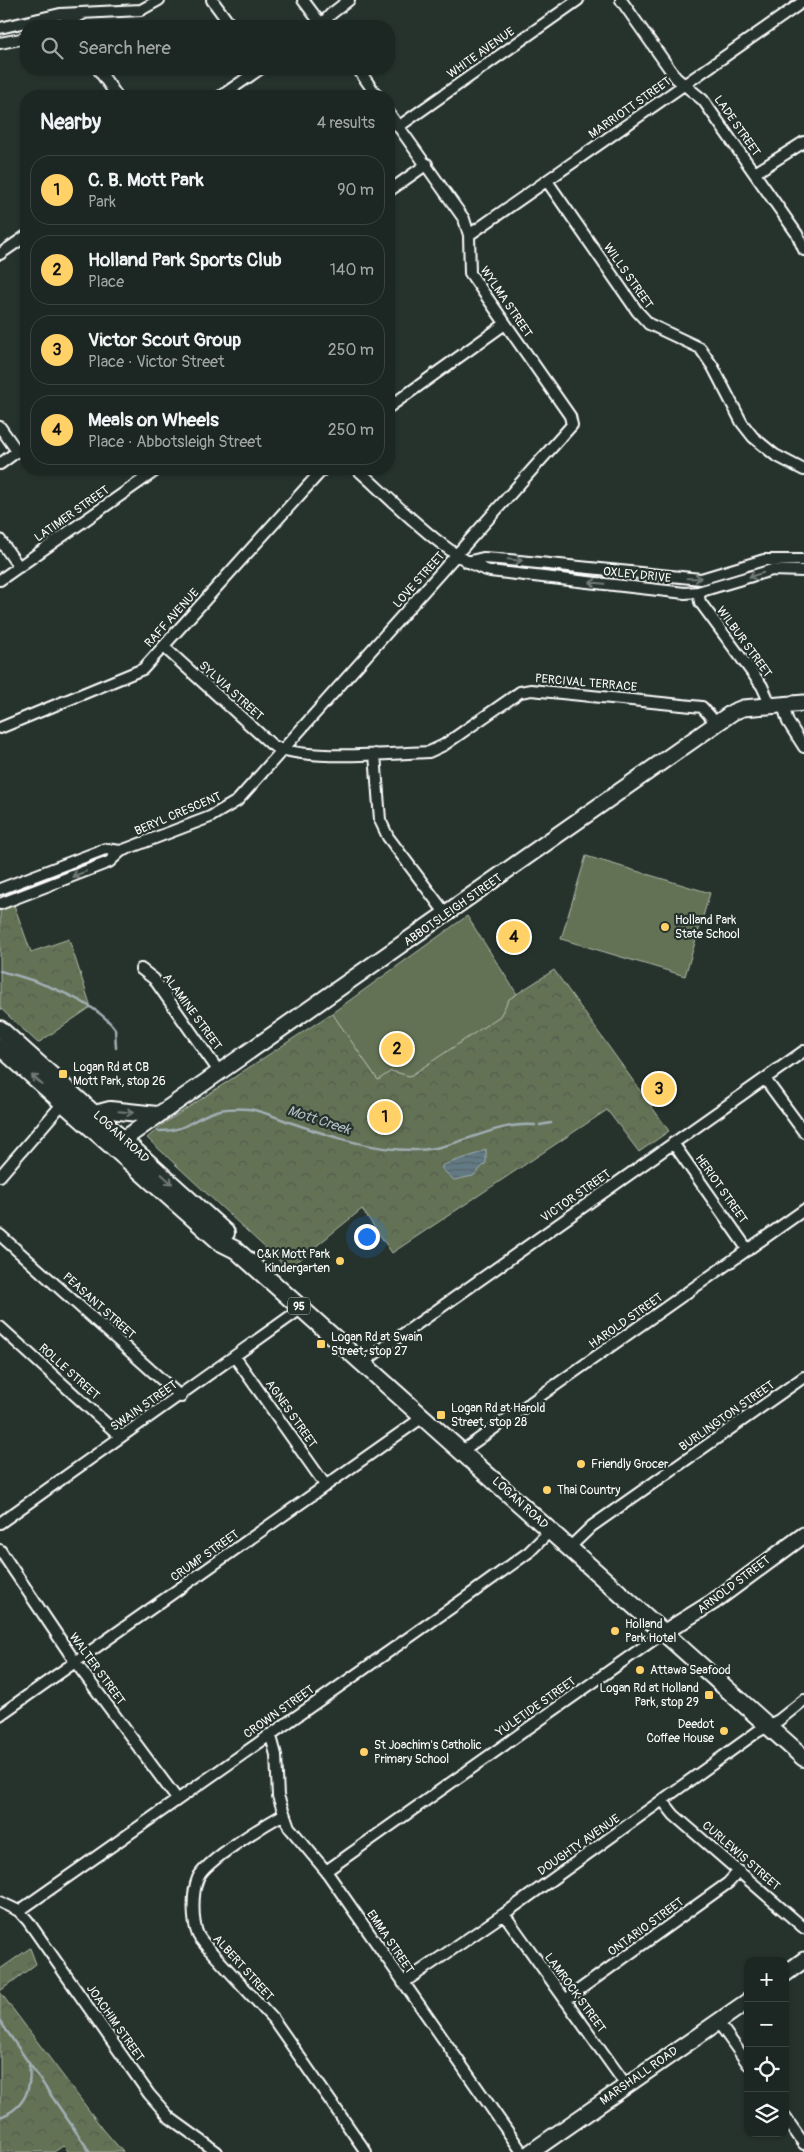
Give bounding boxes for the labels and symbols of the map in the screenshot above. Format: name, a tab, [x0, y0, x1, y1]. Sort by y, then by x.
street label: WHITE AVENUE	[444, 24, 518, 82]
street label: MARRIOTT STREET	[586, 74, 674, 142]
street label: LADE STREET	[711, 93, 764, 160]
street label: WILLS STREET	[600, 240, 656, 312]
street label: WYLMA STREET	[477, 263, 536, 341]
street label: LATIMER STREET	[32, 482, 113, 545]
street label: LOVE STREET	[390, 549, 448, 611]
one-way arrow	[507, 555, 523, 565]
street label: OXLEY DRIVE	[602, 564, 672, 586]
one-way arrow	[748, 570, 764, 580]
one-way arrow	[686, 573, 702, 583]
one-way arrow	[589, 578, 605, 588]
street label: RAFF AVENUE	[142, 585, 202, 651]
street label: WILBUR STREET	[713, 603, 775, 681]
street label: SYLVIA STREET	[196, 658, 267, 724]
street label: PERCIVAL TERRACE	[534, 671, 638, 695]
street label: BERYL CRESCENT	[132, 789, 224, 839]
one-way arrow	[71, 870, 87, 879]
street label: ABBOTSLEIGH STREET	[401, 870, 505, 950]
place label: Holland Park State School	[675, 913, 740, 942]
pin: 4	[498, 918, 530, 956]
marker: Holland Park State School	[659, 921, 671, 933]
street label: ALAMINE STREET	[159, 971, 225, 1054]
pin: 2	[381, 1030, 413, 1068]
place label: Logan Rd at CB Mott Park, stop 26	[73, 1060, 166, 1089]
marker: Logan Rd at CB Mott Park, stop 26	[57, 1068, 69, 1080]
pin: 3	[643, 1070, 675, 1108]
one-way arrow	[30, 1074, 43, 1086]
pin: 1	[369, 1098, 401, 1136]
water label: Mott Creek	[286, 1102, 354, 1138]
one-way arrow	[117, 1107, 133, 1117]
street label: LOGAN ROAD	[90, 1108, 153, 1167]
street label: HERIOT STREET	[692, 1152, 751, 1227]
street label: VICTOR STREET	[538, 1166, 614, 1226]
one-way arrow	[161, 1173, 174, 1185]
your location	[354, 1224, 380, 1250]
place label: C&K Mott Park Kindergarten	[257, 1247, 330, 1276]
marker: C&K Mott Park Kindergarten	[334, 1255, 346, 1267]
street label: PEASANT STREET	[60, 1269, 139, 1343]
street label: HAROLD STREET	[586, 1290, 666, 1352]
road number: 95	[288, 1298, 310, 1314]
place label: Logan Rd at Swain Street, stop 27	[331, 1330, 423, 1359]
marker: Logan Rd at Swain Street, stop 27	[315, 1338, 327, 1350]
street label: ROLLE STREET	[35, 1341, 103, 1403]
street label: SWAIN STREET	[108, 1377, 181, 1435]
street label: AGNES STREET	[262, 1377, 320, 1451]
street label: BURLINGTON STREET	[677, 1377, 778, 1454]
place label: Logan Rd at Harold Street, stop 28	[451, 1401, 545, 1430]
marker: Logan Rd at Harold Street, stop 28	[435, 1409, 447, 1421]
place label: Friendly Grocer	[591, 1457, 669, 1472]
marker: Friendly Grocer	[575, 1458, 587, 1470]
street label: LOGAN ROAD	[489, 1474, 552, 1533]
place label: Thai Country	[557, 1483, 620, 1498]
marker: Thai Country	[541, 1484, 553, 1496]
street label: CRUMP STREET	[168, 1527, 242, 1585]
street label: ARNOLD STREET	[695, 1553, 774, 1617]
place label: Holland Park Hotel	[625, 1617, 676, 1646]
marker: Holland Park Hotel	[609, 1625, 621, 1637]
street label: WALTER STREET	[66, 1630, 128, 1708]
place label: Attawa Seafood	[650, 1663, 731, 1678]
marker: Attawa Seafood	[634, 1664, 646, 1676]
street label: YULETIDE STREET	[492, 1674, 579, 1741]
place label: Logan Rd at Holland Park, stop 29	[599, 1681, 699, 1710]
street label: CROWN STREET	[241, 1682, 317, 1742]
marker: Logan Rd at Holland Park, stop 29	[703, 1689, 715, 1701]
place label: Deedot Coffee House	[647, 1717, 714, 1746]
marker: Deedot Coffee House	[718, 1725, 730, 1737]
place label: St Joachim's Catholic Primary School	[374, 1738, 482, 1767]
marker: St Joachim's Catholic Primary School	[358, 1746, 370, 1758]
street label: DOUGHTY AVENUE	[535, 1811, 623, 1879]
street label: CURLEWIS STREET	[699, 1818, 783, 1894]
street label: ONTARIO STREET	[605, 1894, 687, 1960]
street label: EMMA STREET	[363, 1907, 417, 1977]
street label: ALBERT STREET	[209, 1932, 277, 2004]
street label: LAMROCK STREET	[541, 1950, 609, 2036]
street label: JOACHIM STREET	[83, 1982, 147, 2065]
street label: MARSHALL ROAD	[597, 2043, 681, 2108]

